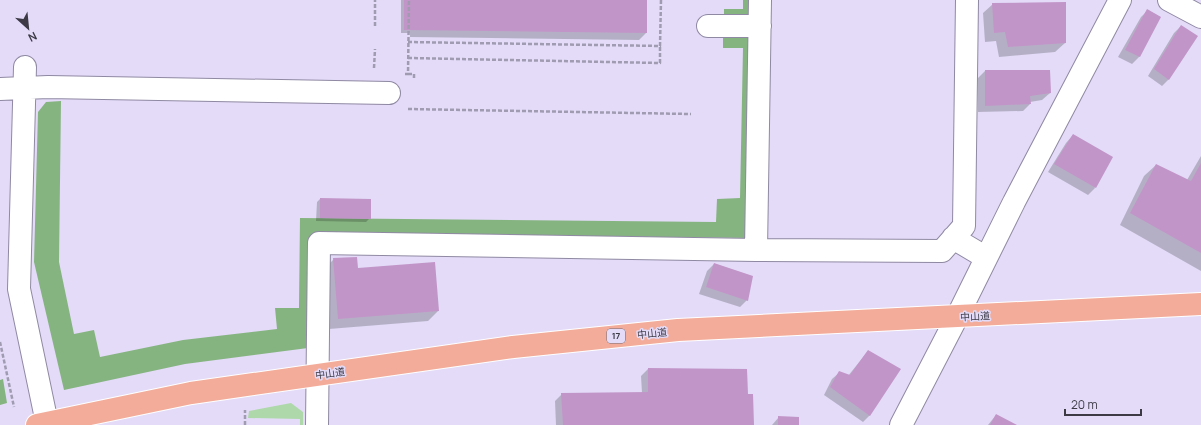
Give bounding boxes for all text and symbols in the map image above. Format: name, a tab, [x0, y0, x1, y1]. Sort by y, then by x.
north arrow	[8, 8, 48, 48]
text: N	[26, 29, 40, 46]
street label: 中山道	[960, 308, 990, 324]
street label: 中山道	[636, 324, 668, 342]
road number: 17	[607, 329, 625, 343]
street label: 中山道	[314, 364, 346, 382]
scale bar	[1065, 391, 1141, 417]
text: 20 m	[1071, 396, 1098, 413]

